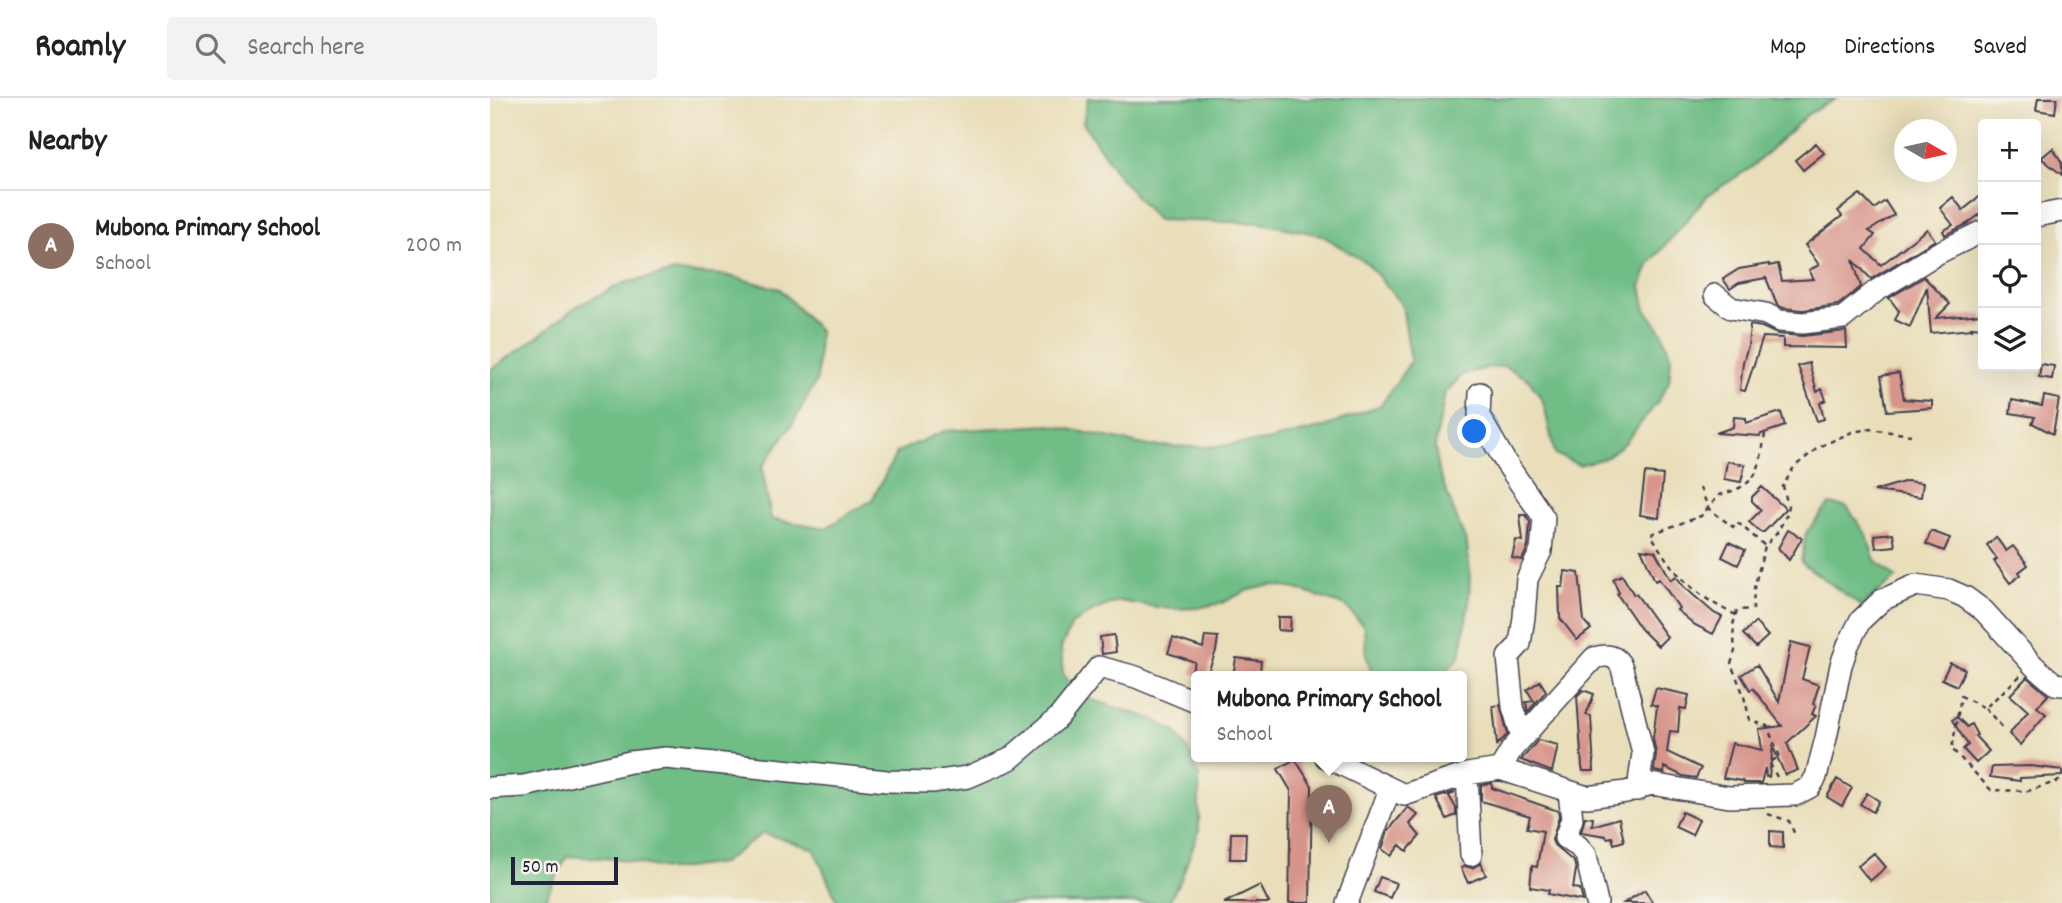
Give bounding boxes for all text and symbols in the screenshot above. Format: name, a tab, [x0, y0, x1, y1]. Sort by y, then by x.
search box	[167, 17, 657, 80]
text: Roamly	[35, 25, 125, 72]
icon: search	[191, 29, 229, 67]
text: Search here	[247, 30, 365, 67]
text: Map	[1770, 31, 1806, 65]
text: Directions	[1844, 31, 1935, 65]
text: Saved	[1973, 31, 2027, 65]
north arrow	[1894, 119, 1957, 182]
map controls	[1978, 119, 2041, 371]
button: +	[1978, 119, 2041, 182]
text: Nearby	[28, 122, 106, 165]
button: −	[1978, 182, 2041, 245]
text: Mubona Primary School	[95, 211, 320, 248]
text: A	[45, 230, 57, 263]
text: 200 m	[406, 230, 462, 263]
button: locate	[1978, 245, 2041, 308]
text: School	[95, 248, 151, 281]
button: layers	[1978, 308, 2041, 371]
your location	[1457, 414, 1491, 448]
popup	[1191, 671, 1467, 762]
text: Mubona Primary School	[1217, 682, 1441, 719]
text: School	[1217, 719, 1272, 752]
pin: A	[1306, 785, 1352, 843]
scale bar	[511, 854, 618, 886]
text: 50 m	[522, 855, 559, 882]

